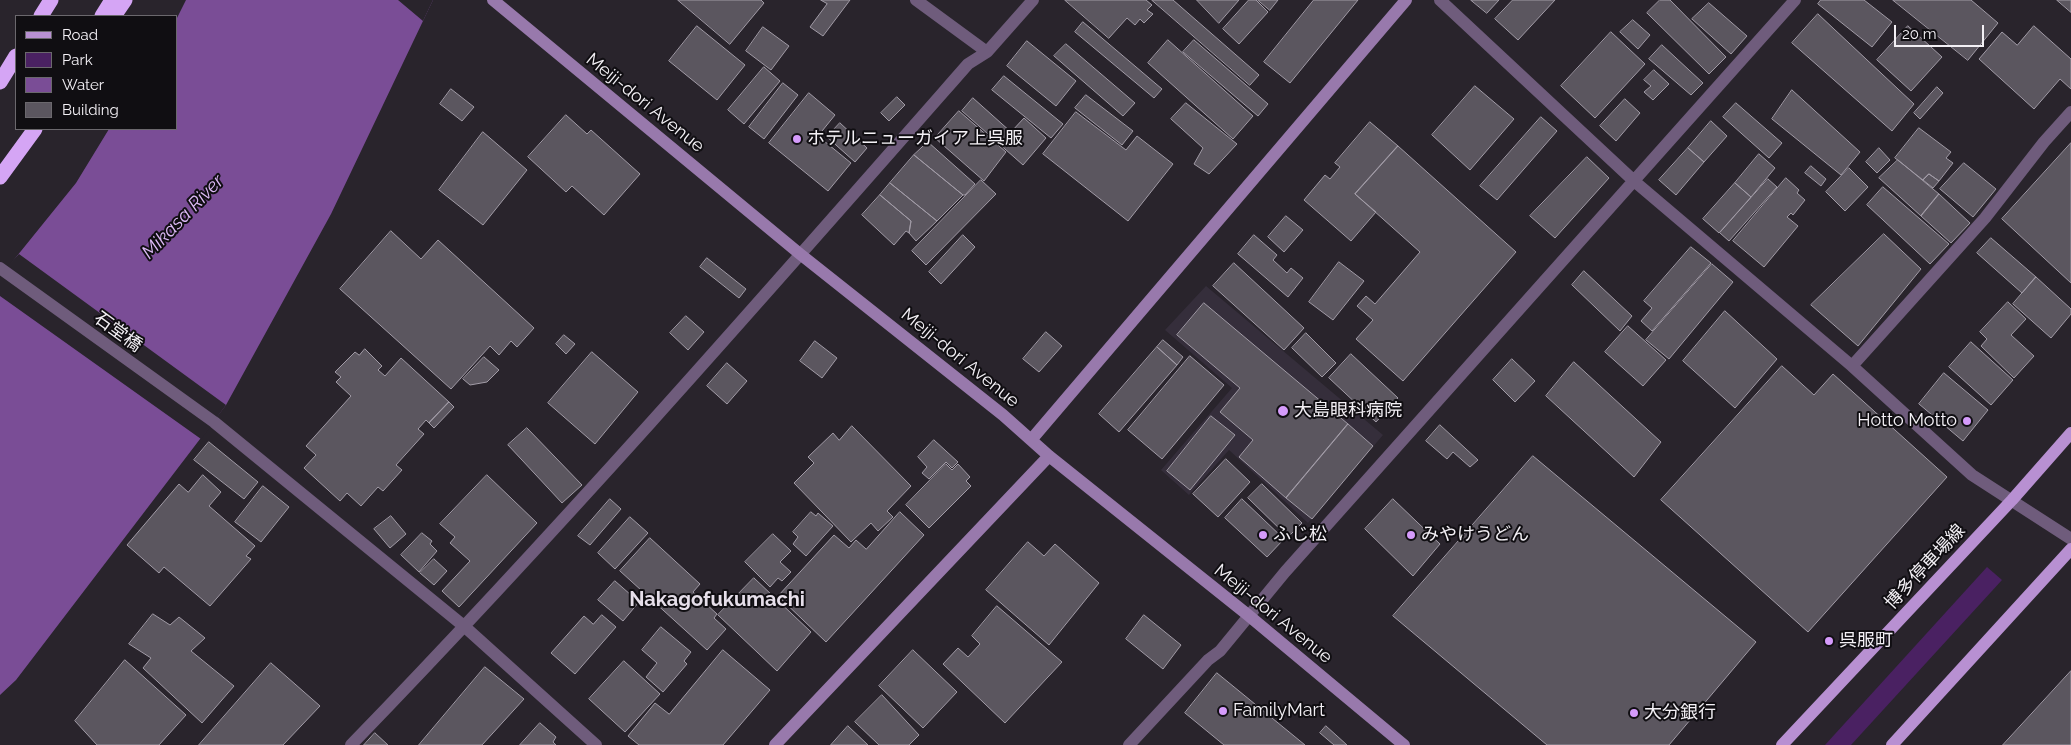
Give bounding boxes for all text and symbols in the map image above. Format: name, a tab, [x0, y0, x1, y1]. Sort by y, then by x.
legend	[15, 15, 178, 130]
scale bar	[1896, 15, 1986, 47]
text: 20 m	[1902, 25, 1937, 43]
text: Road	[62, 26, 98, 44]
street label: Meiji-dori Avenue	[582, 49, 708, 157]
text: Park	[62, 51, 93, 69]
text: Water	[62, 76, 104, 94]
text: Building	[62, 101, 119, 119]
place label: ホテルニューガイア上呉服	[807, 128, 1023, 150]
marker: ホテルニューガイア上呉服	[791, 133, 803, 145]
water label: Mikasa River	[137, 170, 229, 264]
street label: Meiji-dori Avenue	[897, 304, 1023, 412]
street label: 石堂橋	[90, 307, 146, 357]
place label: 大島眼科病院	[1294, 400, 1402, 422]
marker: 大島眼科病院	[1276, 404, 1290, 418]
place label: Hotto Motto	[1857, 410, 1957, 432]
marker: Hotto Motto	[1961, 415, 1973, 427]
street label: 博多停車場線	[1880, 520, 1970, 614]
place label: ふじ松	[1273, 524, 1327, 546]
place label: みやけうどん	[1421, 524, 1529, 546]
marker: ふじ松	[1257, 529, 1269, 541]
marker: みやけうどん	[1405, 529, 1417, 541]
street label: Meiji-dori Avenue	[1210, 560, 1336, 668]
district label: Nakagofukumachi	[629, 588, 805, 612]
place label: 呉服町	[1839, 630, 1893, 652]
marker: 呉服町	[1823, 635, 1835, 647]
place label: FamilyMart	[1233, 700, 1325, 722]
place label: 大分銀行	[1644, 702, 1716, 724]
marker: FamilyMart	[1217, 705, 1229, 717]
marker: 大分銀行	[1628, 707, 1640, 719]

